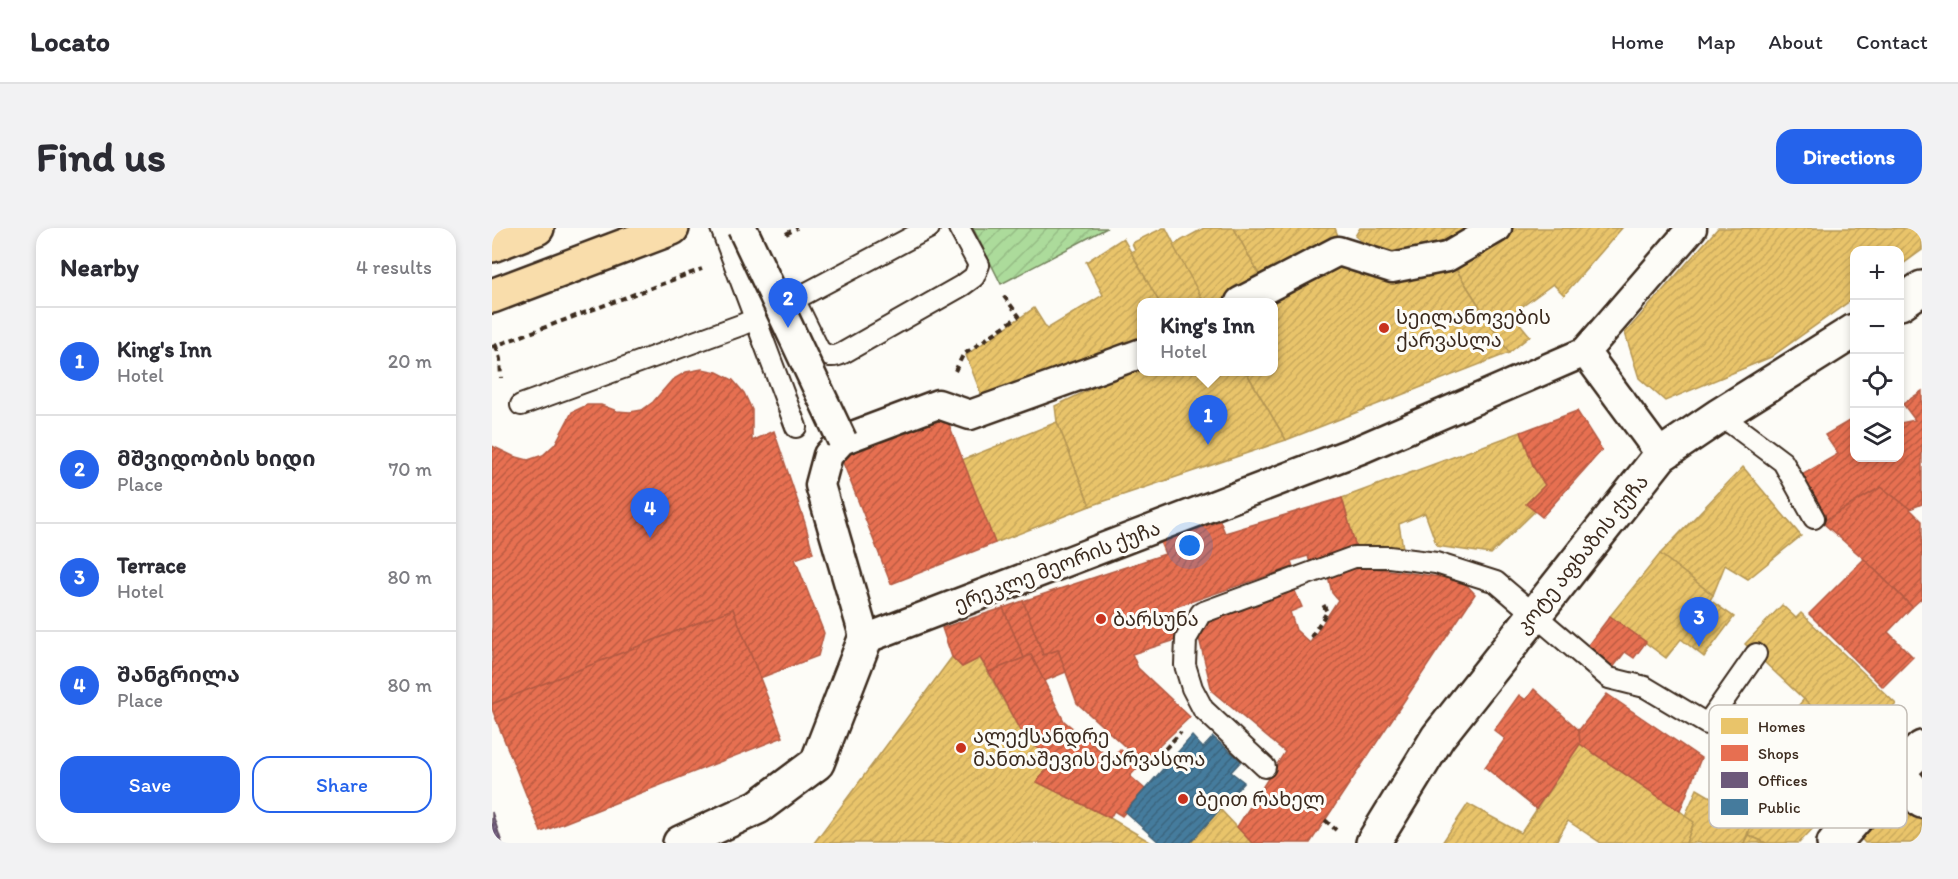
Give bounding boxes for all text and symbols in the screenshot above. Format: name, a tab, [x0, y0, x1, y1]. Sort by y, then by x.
text: Locato	[30, 24, 110, 58]
text: Home	[1611, 29, 1664, 54]
text: Map	[1697, 29, 1736, 54]
text: About	[1769, 29, 1823, 54]
text: Contact	[1856, 29, 1928, 54]
button: Directions	[1776, 129, 1922, 184]
text: Find us	[36, 131, 166, 182]
map controls	[1850, 246, 1904, 462]
button: +	[1850, 246, 1904, 300]
text: Nearby	[60, 251, 139, 283]
text: 4 results	[356, 255, 432, 279]
pin: 2	[768, 279, 808, 328]
popup	[1137, 298, 1278, 376]
button: −	[1850, 300, 1904, 354]
place label: სეილანოვების ქარვასლა	[1396, 305, 1551, 353]
text: King's Inn	[1160, 312, 1255, 339]
marker: სეილანოვების ქარვასლა	[1377, 321, 1391, 335]
text: King's Inn	[117, 336, 212, 363]
text: Hotel	[1160, 339, 1207, 363]
text: 1	[75, 349, 84, 373]
text: 20 m	[388, 349, 432, 373]
button: locate	[1850, 354, 1904, 408]
text: Hotel	[117, 363, 164, 387]
pin: 1	[1188, 396, 1228, 445]
button: layers	[1850, 408, 1904, 462]
text: მშვიდობის ხიდი	[117, 445, 316, 472]
text: 2	[74, 457, 85, 481]
text: 70 m	[388, 457, 432, 481]
street label: კოტე აფხაზის ქუჩა	[1511, 470, 1653, 638]
text: Place	[117, 472, 163, 496]
pin: 4	[630, 488, 670, 538]
street label: ერეკლე მეორის ქუჩა	[951, 516, 1164, 617]
your location	[1175, 531, 1204, 560]
text: Terrace	[117, 552, 186, 579]
text: 3	[74, 565, 85, 589]
text: 80 m	[387, 565, 432, 589]
text: Hotel	[117, 579, 164, 603]
pin: 3	[1680, 598, 1718, 647]
place label: ბარსუნა	[1113, 607, 1199, 631]
marker: ბარსუნა	[1094, 612, 1108, 626]
text: შანგრილა	[117, 661, 240, 688]
text: 4	[73, 673, 86, 697]
text: 80 m	[387, 673, 432, 697]
text: Place	[117, 688, 163, 712]
legend	[1709, 705, 1907, 828]
text: Homes	[1758, 717, 1805, 736]
place label: ალექსანდრე მანთაშევის ქარვასლა	[973, 724, 1205, 772]
marker: ალექსანდრე მანთაშევის ქარვასლა	[954, 741, 968, 755]
text: Shops	[1758, 744, 1799, 763]
button: Save	[60, 756, 240, 813]
button: Share	[252, 756, 432, 813]
text: Offices	[1758, 771, 1808, 790]
place label: ბეით რახელ	[1195, 787, 1325, 812]
marker: ბეით რახელ	[1176, 792, 1190, 806]
text: Public	[1758, 798, 1800, 817]

